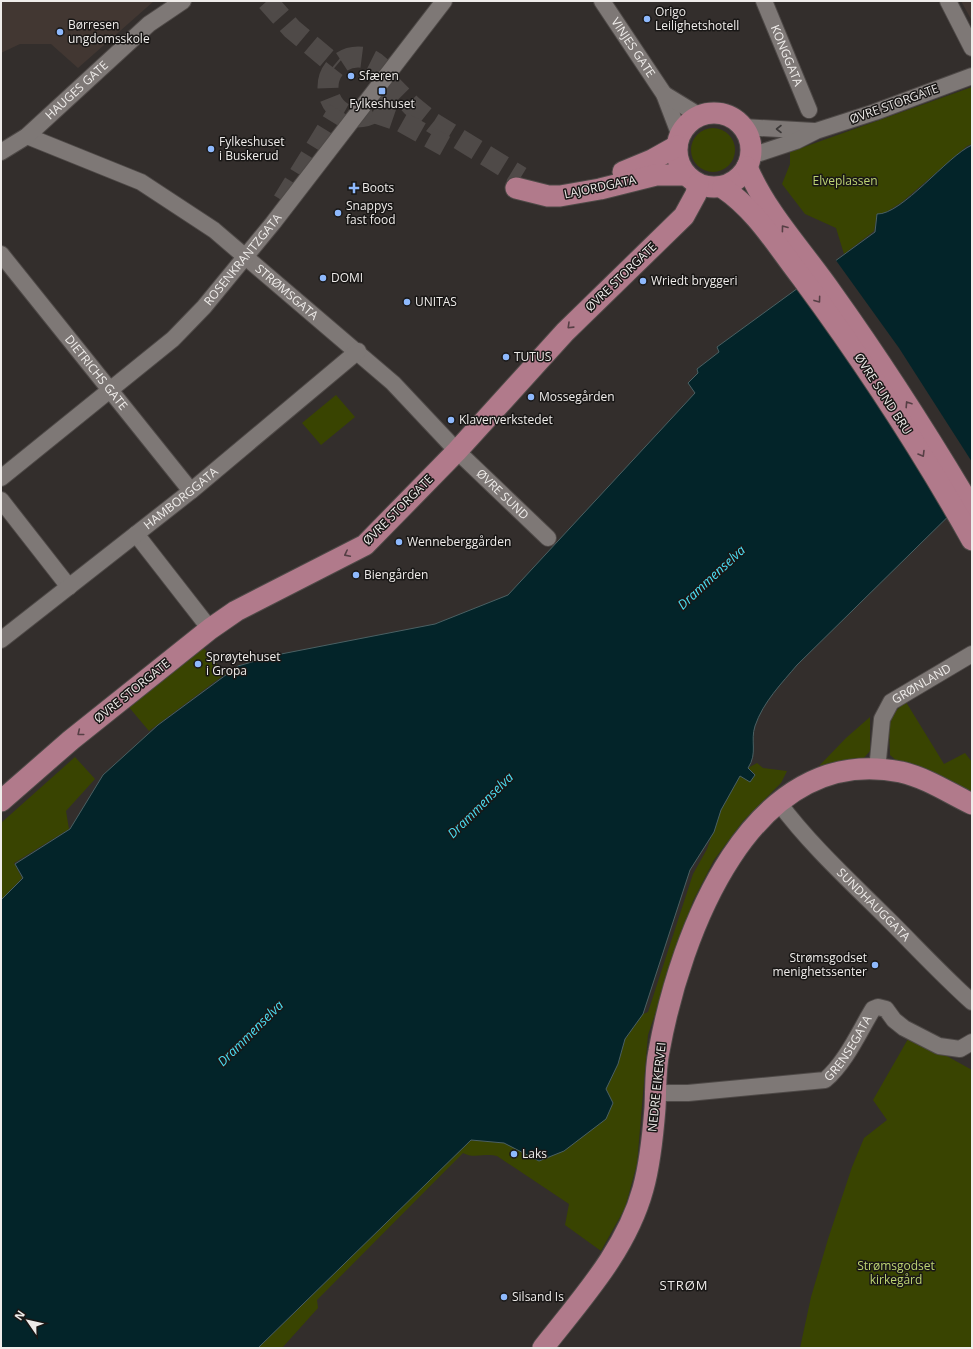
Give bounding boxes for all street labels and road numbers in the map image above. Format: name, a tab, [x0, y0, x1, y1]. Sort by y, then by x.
street label: VINJES GATE	[607, 14, 660, 81]
street label: KONGGATA	[767, 22, 807, 89]
street label: HAUGES GATE	[41, 57, 112, 123]
street label: ØVRE STORGATE	[847, 80, 941, 127]
street label: LAJORDGATA	[562, 171, 638, 202]
street label: ROSENKRANTZGATA	[200, 209, 286, 309]
street label: ØVRE STORGATE	[581, 238, 660, 315]
street label: STRØMSGATA	[252, 260, 323, 324]
street label: DIETRICHS GATE	[61, 331, 132, 413]
street label: ØVRE SUND BRU	[851, 350, 916, 438]
street label: HAMBORGGATA	[140, 463, 222, 533]
street label: ØVRE SUND	[473, 465, 533, 523]
street label: ØVRE STORGATE	[359, 471, 437, 549]
street label: ØVRE STORGATE	[90, 655, 173, 727]
street label: GRØNLAND	[889, 659, 954, 708]
street label: SUNDHAUGGATA	[833, 864, 915, 945]
street label: GRENSEGATA	[820, 1012, 876, 1085]
street label: NEDRE EIKERVEI	[643, 1041, 670, 1133]

